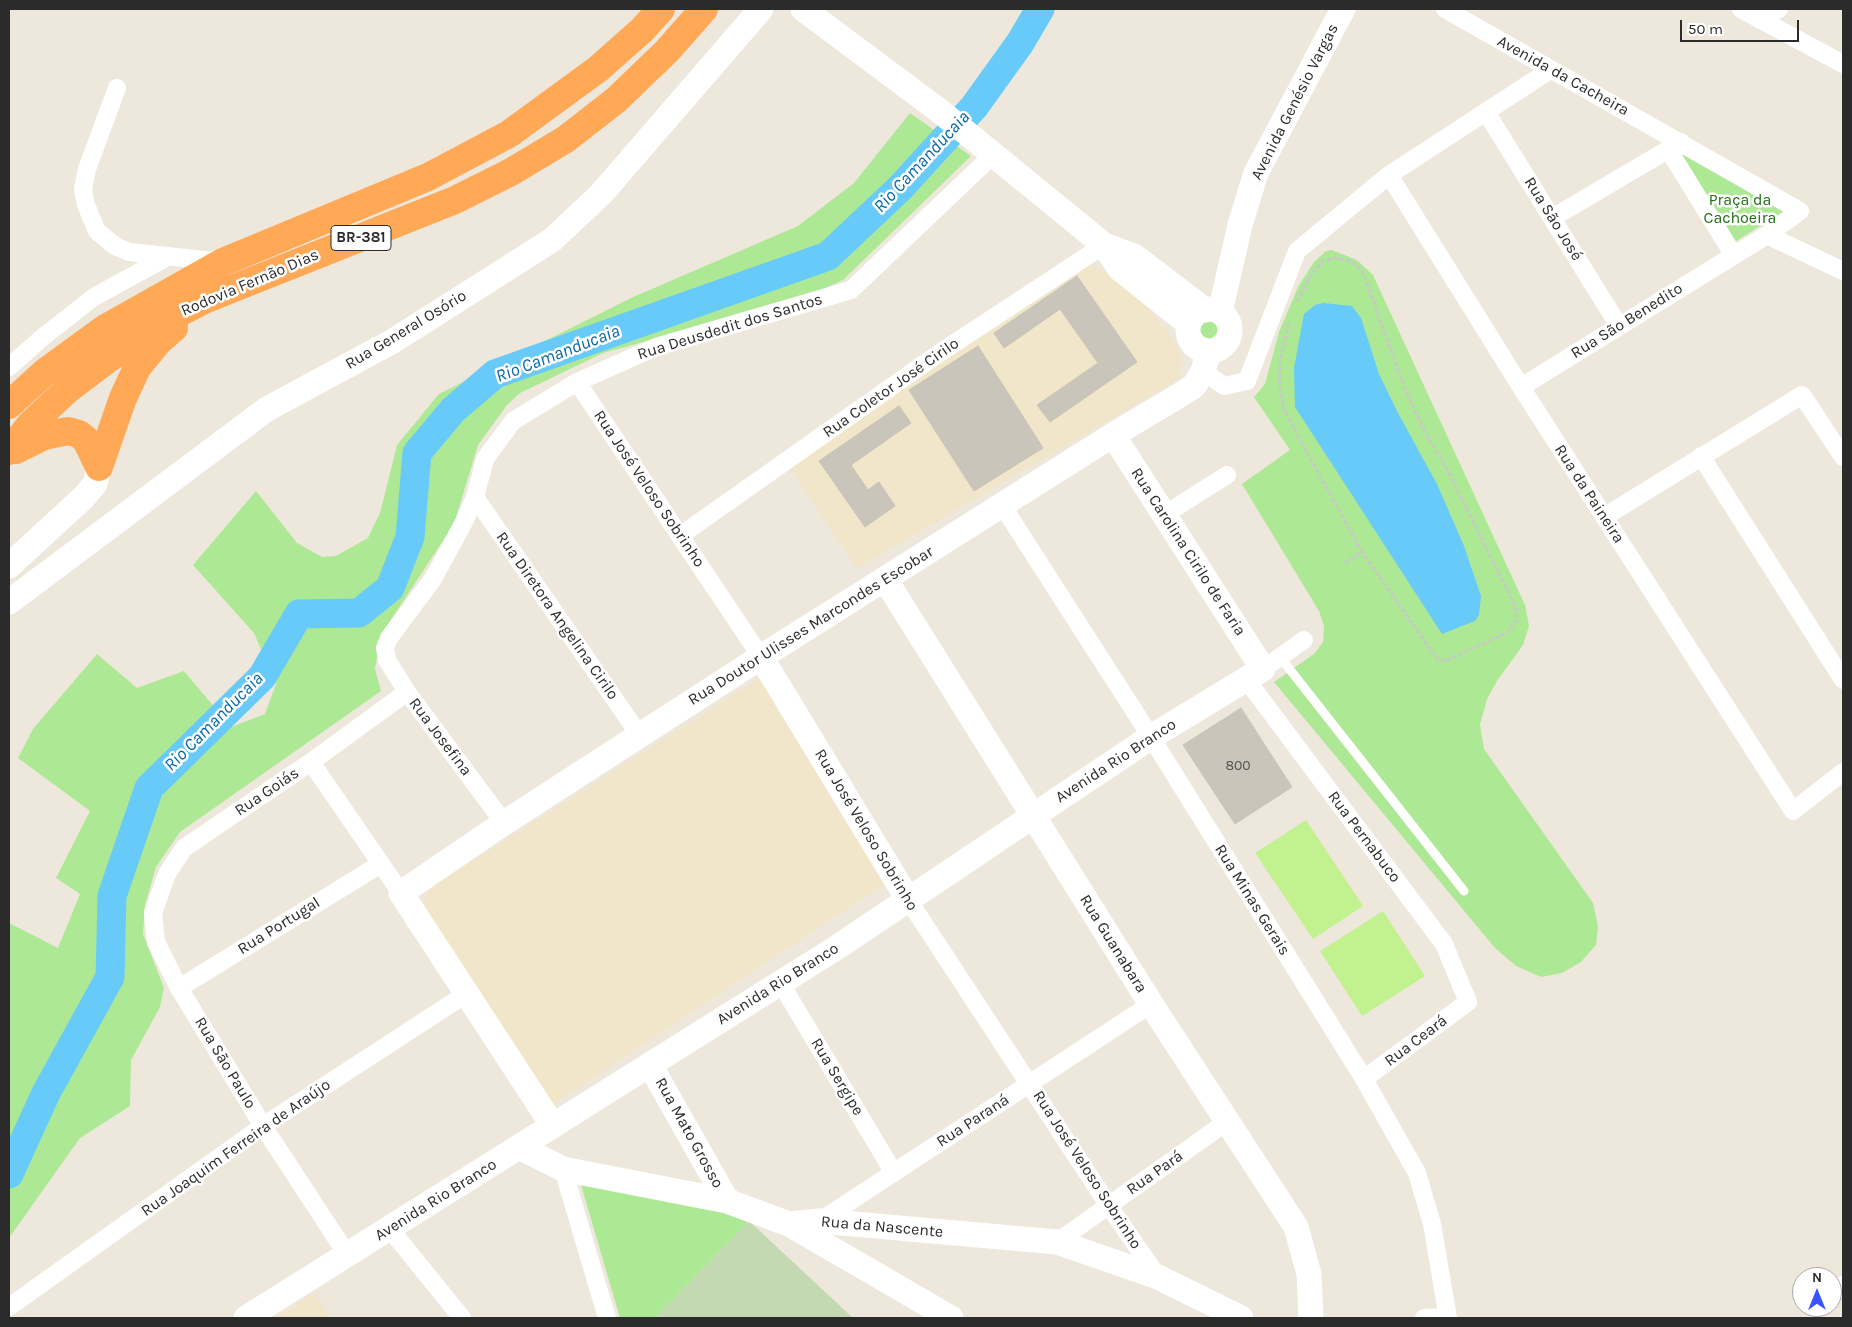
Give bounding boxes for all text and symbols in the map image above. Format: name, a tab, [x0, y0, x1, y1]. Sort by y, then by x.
scale bar	[1682, 10, 1801, 42]
text: 50 m	[1688, 20, 1723, 38]
street label: Avenida Genésio Vargas	[1247, 21, 1343, 183]
street label: Avenida da Cacheira	[1494, 32, 1632, 120]
water label: Rio Camanducaia	[869, 107, 975, 217]
street label: Rua São José	[1520, 174, 1586, 264]
park label: Praça da Cachoeira	[1704, 190, 1776, 228]
road number: BR-381	[331, 226, 391, 250]
street label: Rodovia Fernão Dias	[178, 245, 322, 321]
street label: Rua São Benedito	[1568, 279, 1686, 363]
street label: Rua General Osório	[342, 286, 470, 374]
street label: Rua Deusdedit dos Santos	[635, 290, 825, 364]
water label: Rio Camanducaia	[493, 320, 623, 388]
street label: Rua Coletor José Cirilo	[819, 334, 963, 442]
street label: Rua José Veloso Sobrinho	[589, 407, 709, 571]
street label: Rua da Paineira	[1550, 441, 1628, 547]
street label: Rua Carolina Cirilo de Faria	[1126, 464, 1250, 640]
street label: Rua Diretora Angelina Cirilo	[492, 528, 622, 704]
street label: Rua Doutor Ulisses Marcondes Escobar	[685, 542, 937, 710]
water label: Rio Camanducaia	[160, 668, 268, 776]
street label: Rua Josefina	[404, 694, 476, 780]
street label: Avenida Rio Branco	[1052, 715, 1180, 807]
street label: Rua José Veloso Sobrinho	[810, 746, 922, 914]
house number: 800	[1225, 758, 1251, 774]
street label: Rua Goiás	[231, 764, 303, 820]
street label: Rua Pernabuco	[1323, 787, 1405, 887]
street label: Rua Minas Gerais	[1210, 841, 1294, 959]
street label: Rua Guanabara	[1075, 891, 1151, 997]
street label: Rua Portugal	[234, 893, 324, 959]
street label: Avenida Rio Branco	[714, 939, 842, 1029]
street label: Rua Ceará	[1381, 1011, 1451, 1071]
street label: Rua São Paulo	[190, 1014, 260, 1112]
street label: Rua Sergipe	[806, 1035, 868, 1119]
street label: Rua Mato Grosso	[651, 1074, 727, 1192]
street label: Rua Joaquim Ferreira de Araújo	[138, 1075, 334, 1221]
street label: Rua José Veloso Sobrinho	[1029, 1087, 1145, 1253]
street label: Rua Paraná	[933, 1090, 1013, 1152]
street label: Rua Pará	[1123, 1147, 1187, 1199]
street label: Avenida Rio Branco	[372, 1155, 500, 1245]
street label: Rua da Nascente	[820, 1212, 944, 1242]
north arrow	[1792, 1267, 1842, 1317]
text: N	[1812, 1269, 1822, 1286]

